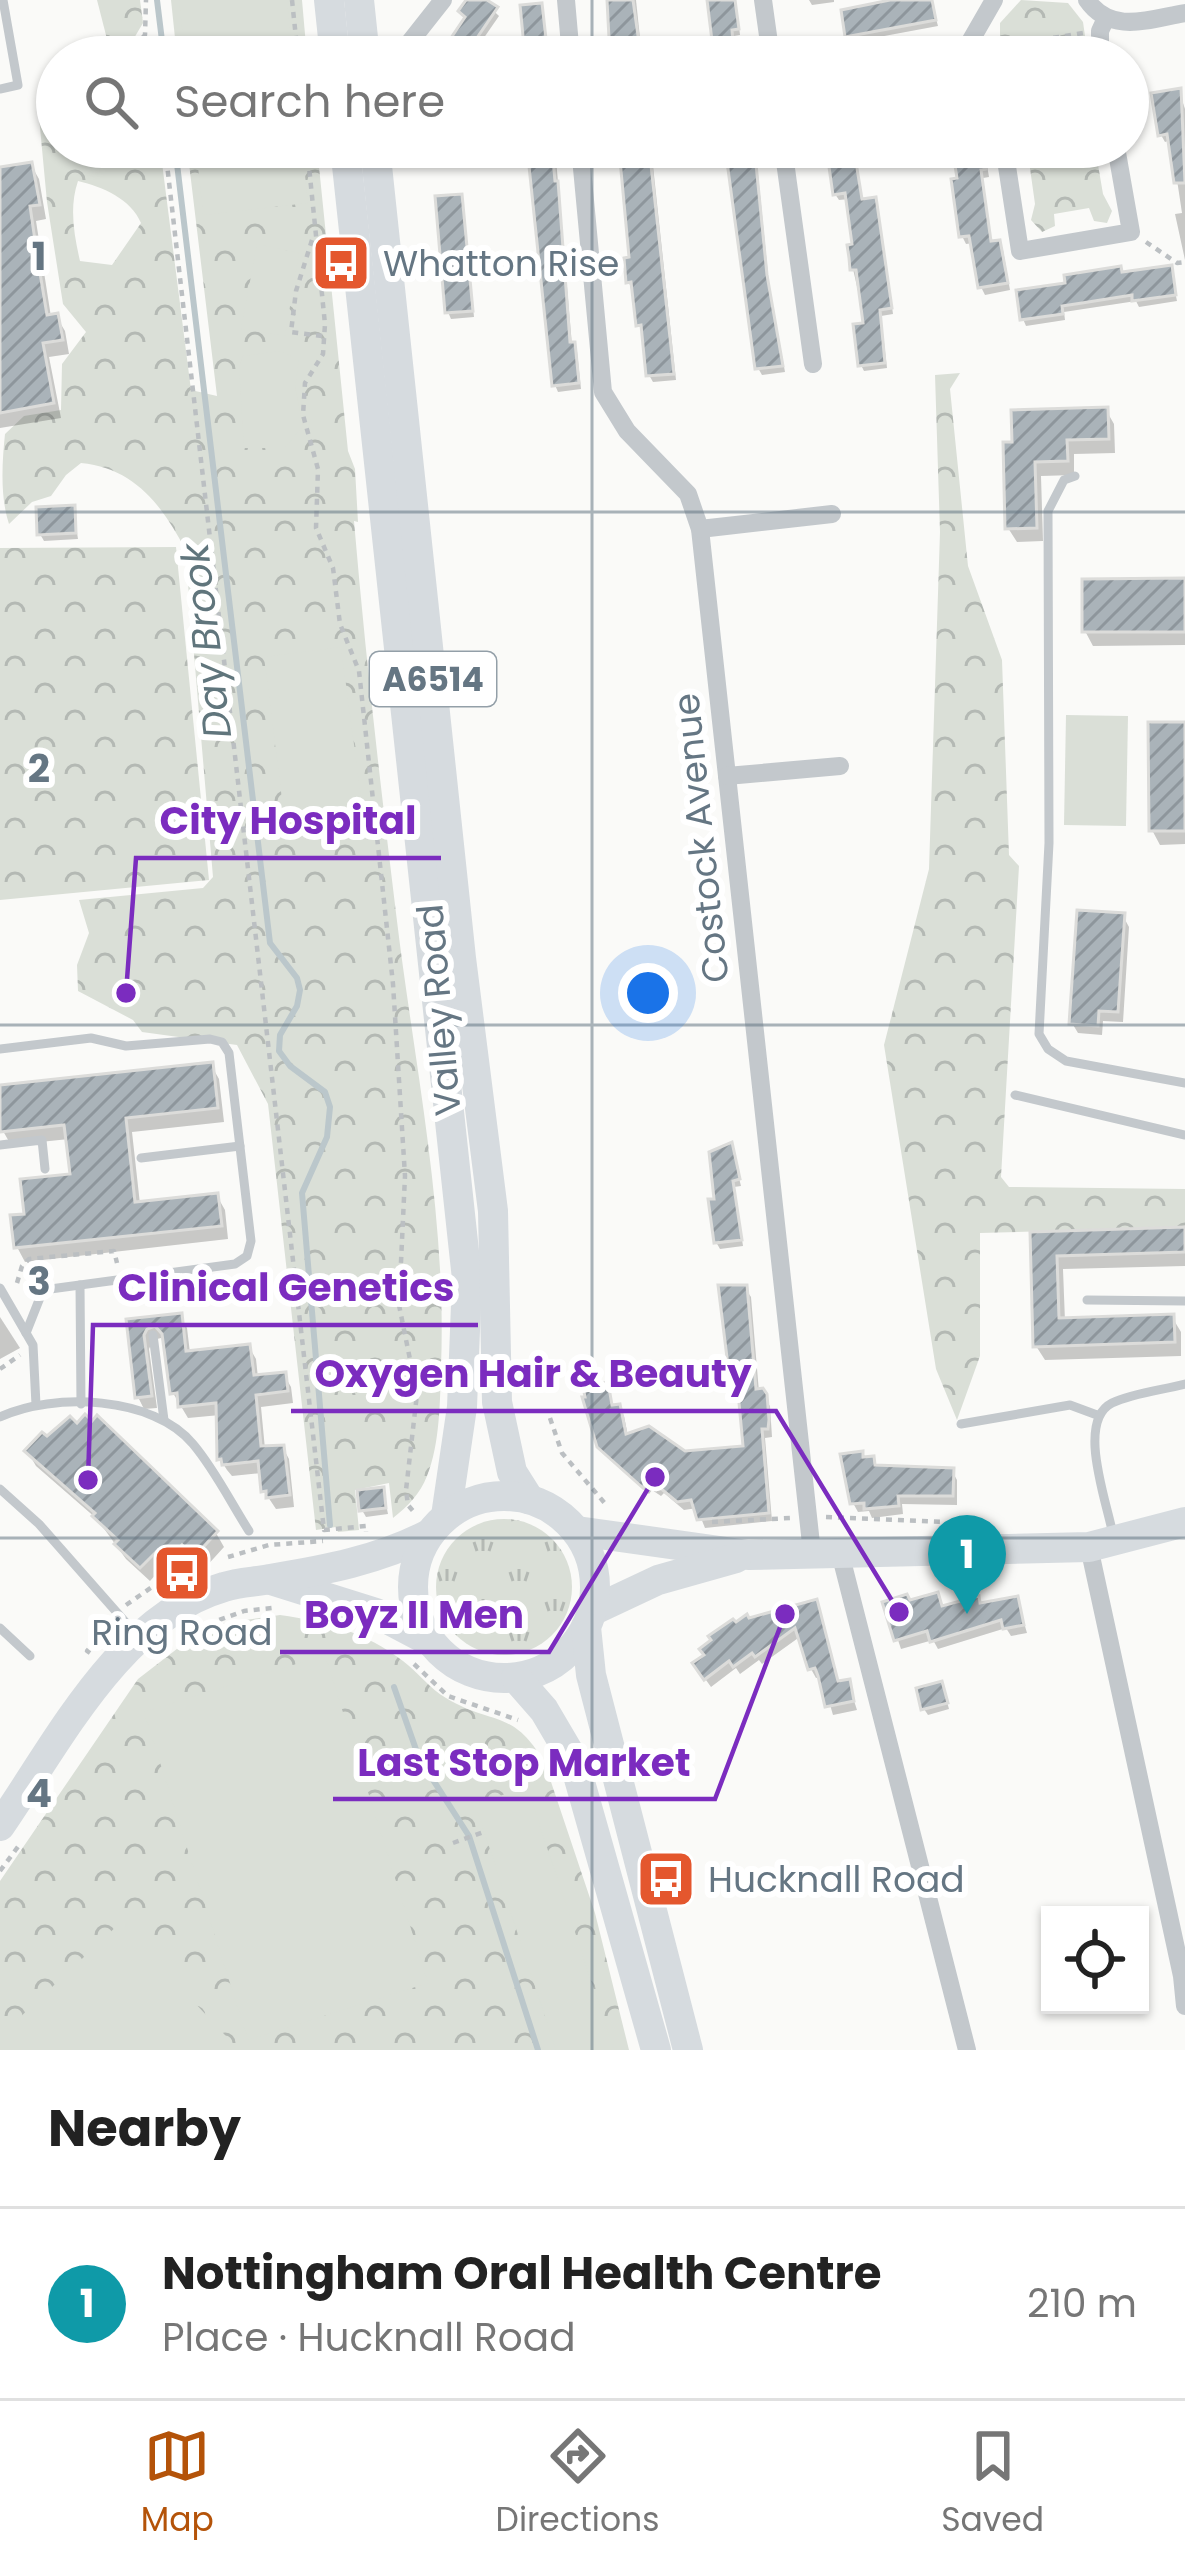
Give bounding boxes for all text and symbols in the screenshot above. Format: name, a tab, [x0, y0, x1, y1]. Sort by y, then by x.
search box	[36, 36, 1149, 168]
icon: search	[78, 69, 144, 135]
text: Search here	[174, 70, 445, 133]
text: 1	[32, 229, 46, 284]
bus stop icon: Whatton Rise	[310, 232, 372, 294]
place label: Whatton Rise	[383, 238, 619, 289]
water label: Day Brook	[167, 538, 245, 742]
road number: A6514	[370, 652, 496, 706]
street label: Costock Avenue	[660, 691, 742, 985]
text: 2	[28, 741, 50, 796]
callout: City Hospital	[136, 783, 441, 858]
text: City Hospital	[160, 793, 416, 848]
street label: Valley Road	[404, 902, 474, 1118]
your location	[618, 963, 678, 1023]
callout: Clinical Genetics	[93, 1250, 478, 1325]
text: 3	[27, 1254, 51, 1309]
text: Clinical Genetics	[117, 1260, 455, 1315]
callout: Oxygen Hair & Beauty	[291, 1336, 776, 1411]
text: Oxygen Hair & Beauty	[314, 1346, 752, 1401]
pin: 1	[928, 1515, 1006, 1614]
bus stop icon: Ring Road	[151, 1542, 213, 1604]
callout: Boyz II Men	[280, 1577, 549, 1652]
text: Boyz II Men	[304, 1587, 524, 1642]
place label: Ring Road	[91, 1607, 273, 1658]
callout: Last Stop Market	[333, 1724, 715, 1799]
text: Last Stop Market	[357, 1735, 691, 1790]
text: 4	[26, 1766, 52, 1821]
bus stop icon: Hucknall Road	[635, 1848, 697, 1910]
place label: Hucknall Road	[708, 1854, 965, 1905]
map controls	[1041, 1906, 1149, 2014]
button: locate	[1041, 1906, 1149, 2014]
text: Nearby	[48, 2092, 241, 2164]
text: Nottingham Oral Health Centre	[162, 2242, 881, 2305]
text: 1	[80, 2276, 94, 2331]
text: 210 m	[1027, 2276, 1137, 2331]
text: Place · Hucknall Road	[162, 2310, 576, 2365]
tab: Map	[141, 2423, 214, 2545]
tab: Directions	[496, 2423, 659, 2545]
tab: Saved	[941, 2423, 1044, 2545]

